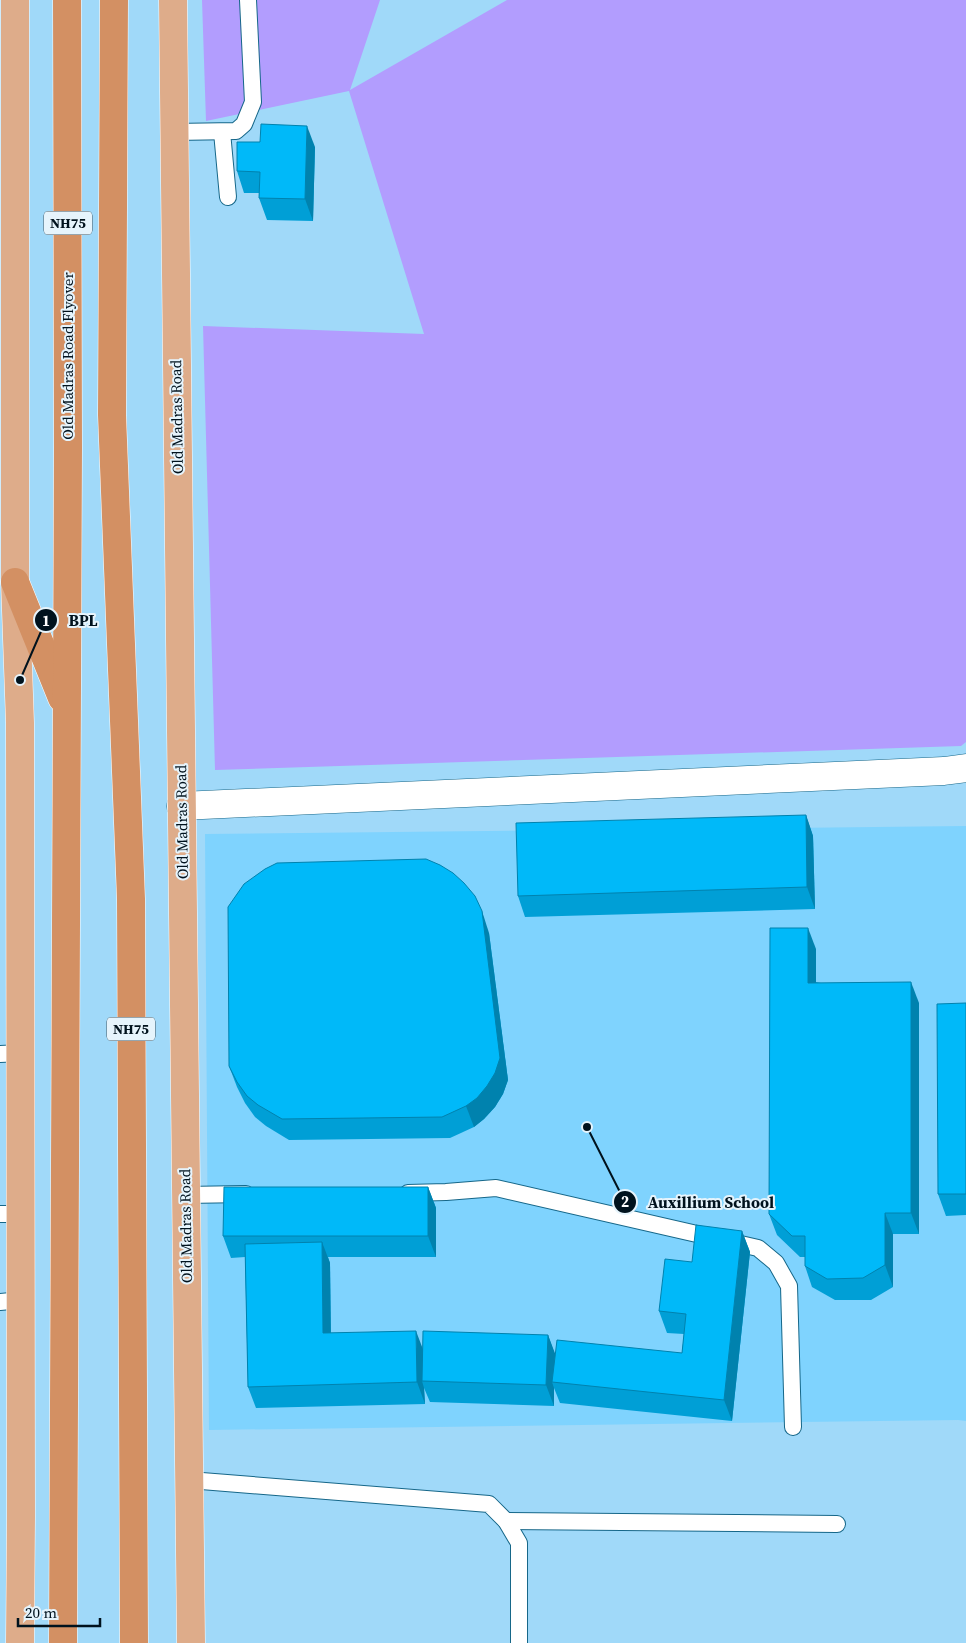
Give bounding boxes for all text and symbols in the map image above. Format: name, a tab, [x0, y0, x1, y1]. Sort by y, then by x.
road number: NH75	[44, 212, 92, 234]
street label: Old Madras Road Flyover	[57, 272, 78, 440]
street label: Old Madras Road	[165, 359, 188, 474]
callout: BPL	[34, 605, 108, 636]
text: BPL	[68, 609, 98, 631]
text: 1	[42, 610, 50, 631]
street label: Old Madras Road	[170, 764, 193, 879]
road number: NH75	[107, 1018, 155, 1040]
street label: Old Madras Road	[174, 1168, 197, 1283]
callout: Auxillium School	[613, 1187, 784, 1218]
text: 2	[621, 1191, 629, 1212]
text: Auxillium School	[648, 1191, 774, 1213]
scale bar	[18, 1596, 100, 1628]
text: 20 m	[25, 1602, 57, 1623]

